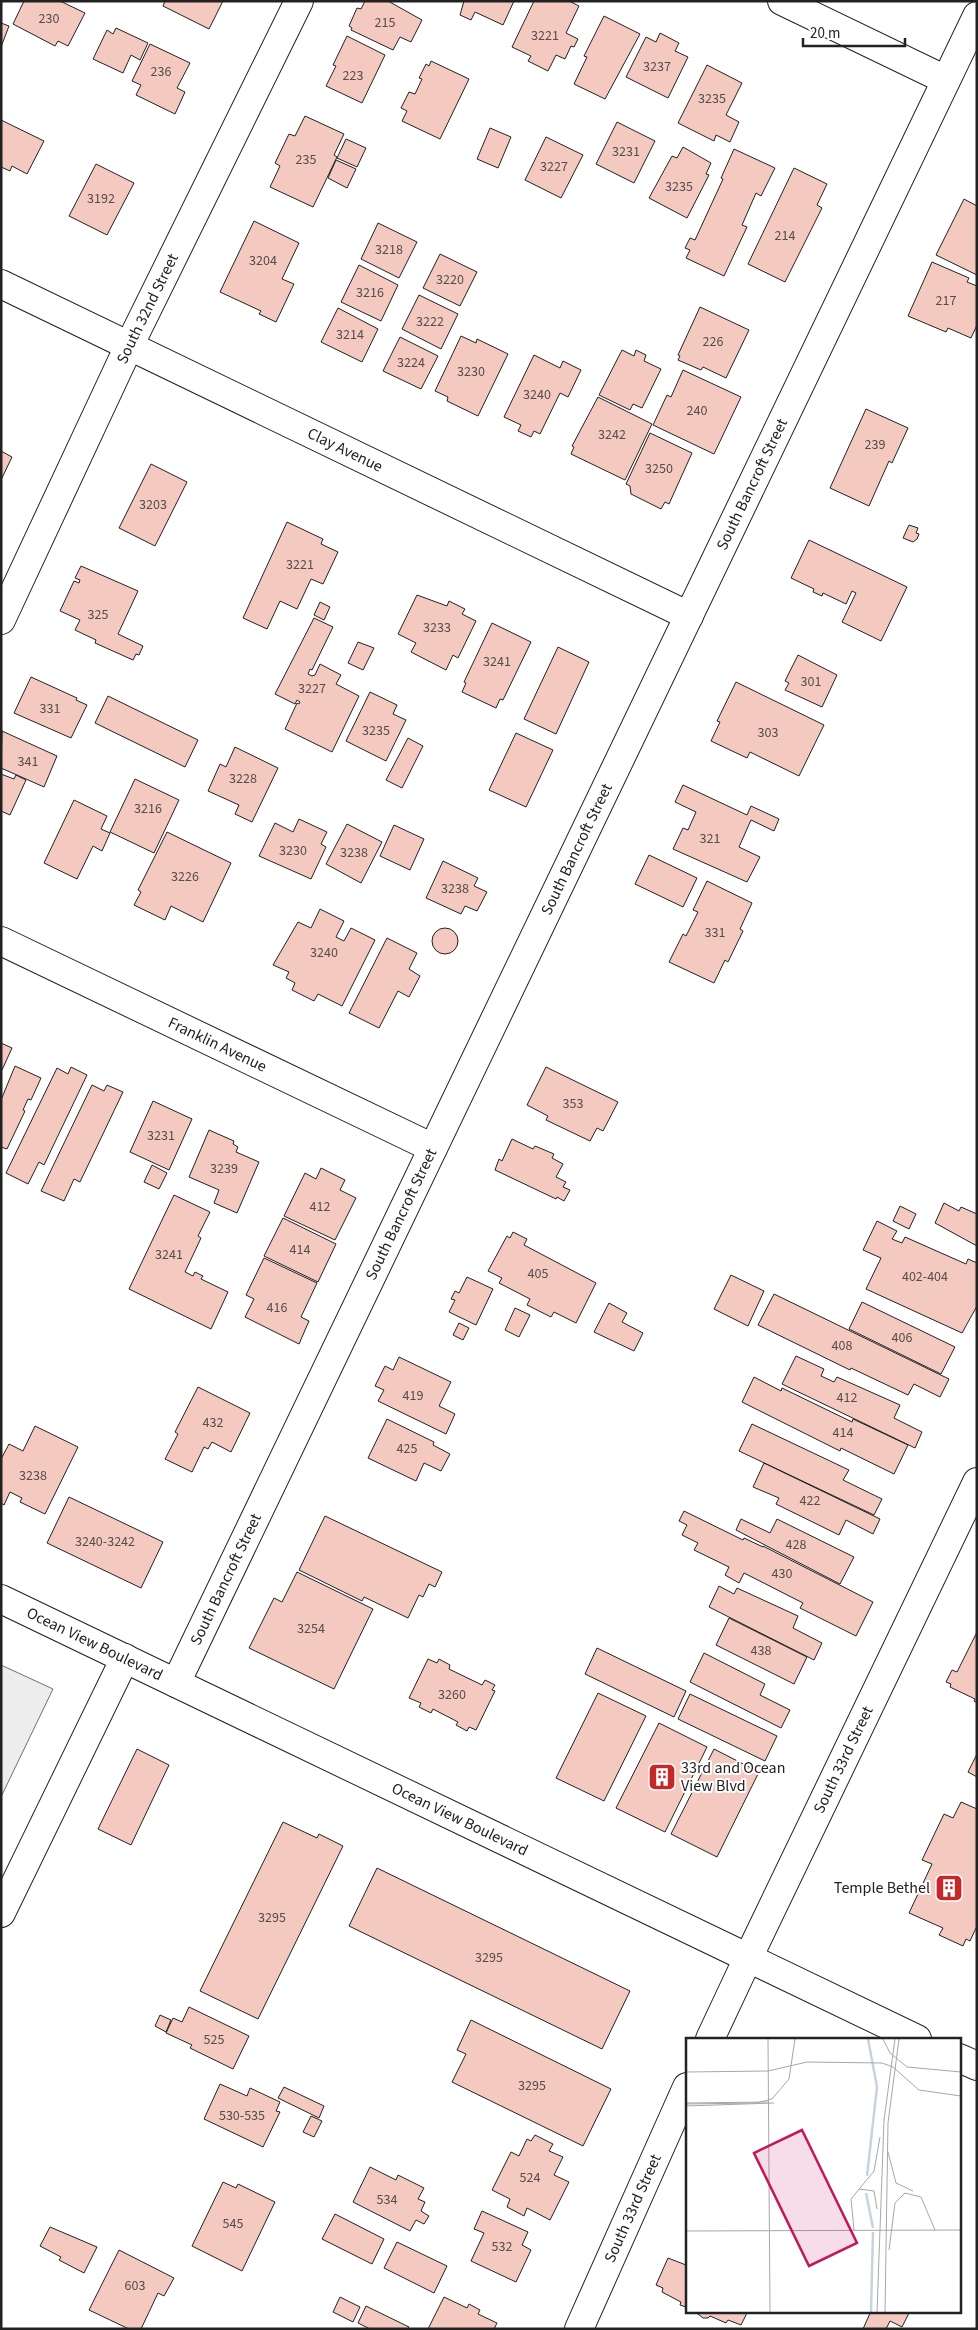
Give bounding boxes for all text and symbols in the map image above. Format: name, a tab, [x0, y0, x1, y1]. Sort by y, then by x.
house number: 230	[39, 9, 59, 29]
house number: 215	[375, 13, 395, 33]
scale bar	[803, 15, 906, 47]
text: 20 m	[810, 23, 840, 44]
house number: 3221	[531, 26, 559, 46]
house number: 3237	[643, 57, 671, 77]
house number: 236	[151, 62, 171, 82]
house number: 223	[343, 66, 363, 86]
house number: 3235	[698, 89, 726, 109]
house number: 3231	[612, 142, 640, 162]
house number: 235	[296, 150, 316, 170]
house number: 3227	[540, 157, 568, 177]
house number: 3235	[665, 177, 693, 197]
house number: 3192	[87, 189, 115, 209]
house number: 214	[775, 226, 795, 246]
house number: 3218	[375, 240, 403, 260]
street label: South 32nd Street	[111, 249, 184, 367]
house number: 3204	[249, 251, 277, 271]
house number: 3220	[436, 270, 464, 290]
house number: 3216	[356, 283, 384, 303]
house number: 217	[936, 291, 956, 311]
house number: 3222	[416, 312, 444, 332]
house number: 3214	[336, 325, 364, 345]
house number: 226	[703, 332, 723, 352]
house number: 3224	[397, 353, 425, 373]
house number: 3230	[457, 362, 485, 382]
house number: 3240	[523, 385, 551, 405]
house number: 240	[687, 401, 707, 421]
street label: South Bancroft Street	[711, 414, 793, 554]
street label: Clay Avenue	[304, 422, 387, 478]
house number: 3242	[598, 425, 626, 445]
house number: 239	[865, 435, 885, 455]
house number: 3250	[645, 459, 673, 479]
house number: 3203	[139, 495, 167, 515]
house number: 3221	[286, 555, 314, 575]
house number: 325	[88, 605, 108, 625]
house number: 3233	[423, 618, 451, 638]
house number: 3241	[483, 652, 511, 672]
house number: 301	[801, 672, 821, 692]
house number: 3227	[298, 679, 326, 699]
house number: 331	[40, 699, 60, 719]
house number: 3235	[362, 721, 390, 741]
house number: 303	[758, 723, 778, 743]
house number: 341	[18, 752, 38, 772]
house number: 3228	[229, 769, 257, 789]
street label: South Bancroft Street	[536, 779, 618, 919]
house number: 3216	[134, 799, 162, 819]
house number: 321	[700, 829, 720, 849]
house number: 3230	[279, 841, 307, 861]
house number: 3238	[340, 843, 368, 863]
house number: 3226	[171, 867, 199, 887]
house number: 3238	[441, 879, 469, 899]
house number: 331	[705, 923, 725, 943]
house number: 3240	[310, 943, 338, 963]
street label: Franklin Avenue	[164, 1012, 270, 1078]
house number: 353	[563, 1094, 583, 1114]
house number: 3231	[147, 1126, 175, 1146]
street label: South Bancroft Street	[360, 1144, 443, 1284]
house number: 3239	[210, 1159, 238, 1179]
house number: 412	[310, 1197, 330, 1217]
house number: 414	[290, 1240, 310, 1260]
house number: 3241	[155, 1245, 183, 1265]
house number: 405	[528, 1264, 548, 1284]
house number: 402-404	[902, 1267, 948, 1287]
house number: 416	[267, 1298, 287, 1318]
house number: 406	[892, 1328, 912, 1348]
house number: 408	[832, 1336, 852, 1356]
house number: 419	[403, 1386, 423, 1406]
house number: 412	[837, 1388, 857, 1408]
house number: 432	[203, 1413, 223, 1433]
house number: 414	[833, 1423, 853, 1443]
house number: 425	[397, 1439, 417, 1459]
house number: 3238	[19, 1466, 47, 1486]
house number: 422	[800, 1491, 820, 1511]
street label: South Bancroft Street	[185, 1509, 267, 1649]
house number: 3240-3242	[75, 1532, 135, 1552]
house number: 428	[786, 1535, 806, 1555]
house number: 430	[772, 1564, 792, 1584]
street label: Ocean View Boulevard	[23, 1602, 167, 1686]
house number: 3254	[297, 1619, 325, 1639]
house number: 438	[751, 1641, 771, 1661]
house number: 3260	[438, 1685, 466, 1705]
street label: South 33rd Street	[808, 1702, 879, 1817]
place label: 33rd and Ocean View Blvd	[681, 1757, 785, 1797]
building icon: 33rd and Ocean View Blvd	[647, 1762, 677, 1792]
street label: Ocean View Boulevard	[388, 1777, 532, 1862]
building icon: Temple Bethel	[934, 1873, 964, 1903]
place label: Temple Bethel	[834, 1877, 930, 1899]
house number: 3295	[258, 1908, 286, 1928]
house number: 3295	[475, 1948, 503, 1968]
house number: 525	[204, 2030, 224, 2050]
inset map	[686, 2038, 960, 2312]
house number: 3295	[518, 2076, 546, 2096]
house number: 530-535	[219, 2106, 265, 2126]
street label: South 33rd Street	[599, 2150, 667, 2266]
house number: 524	[520, 2168, 540, 2188]
house number: 534	[377, 2190, 397, 2210]
house number: 545	[223, 2214, 243, 2234]
house number: 532	[492, 2237, 512, 2257]
house number: 603	[125, 2276, 145, 2296]

